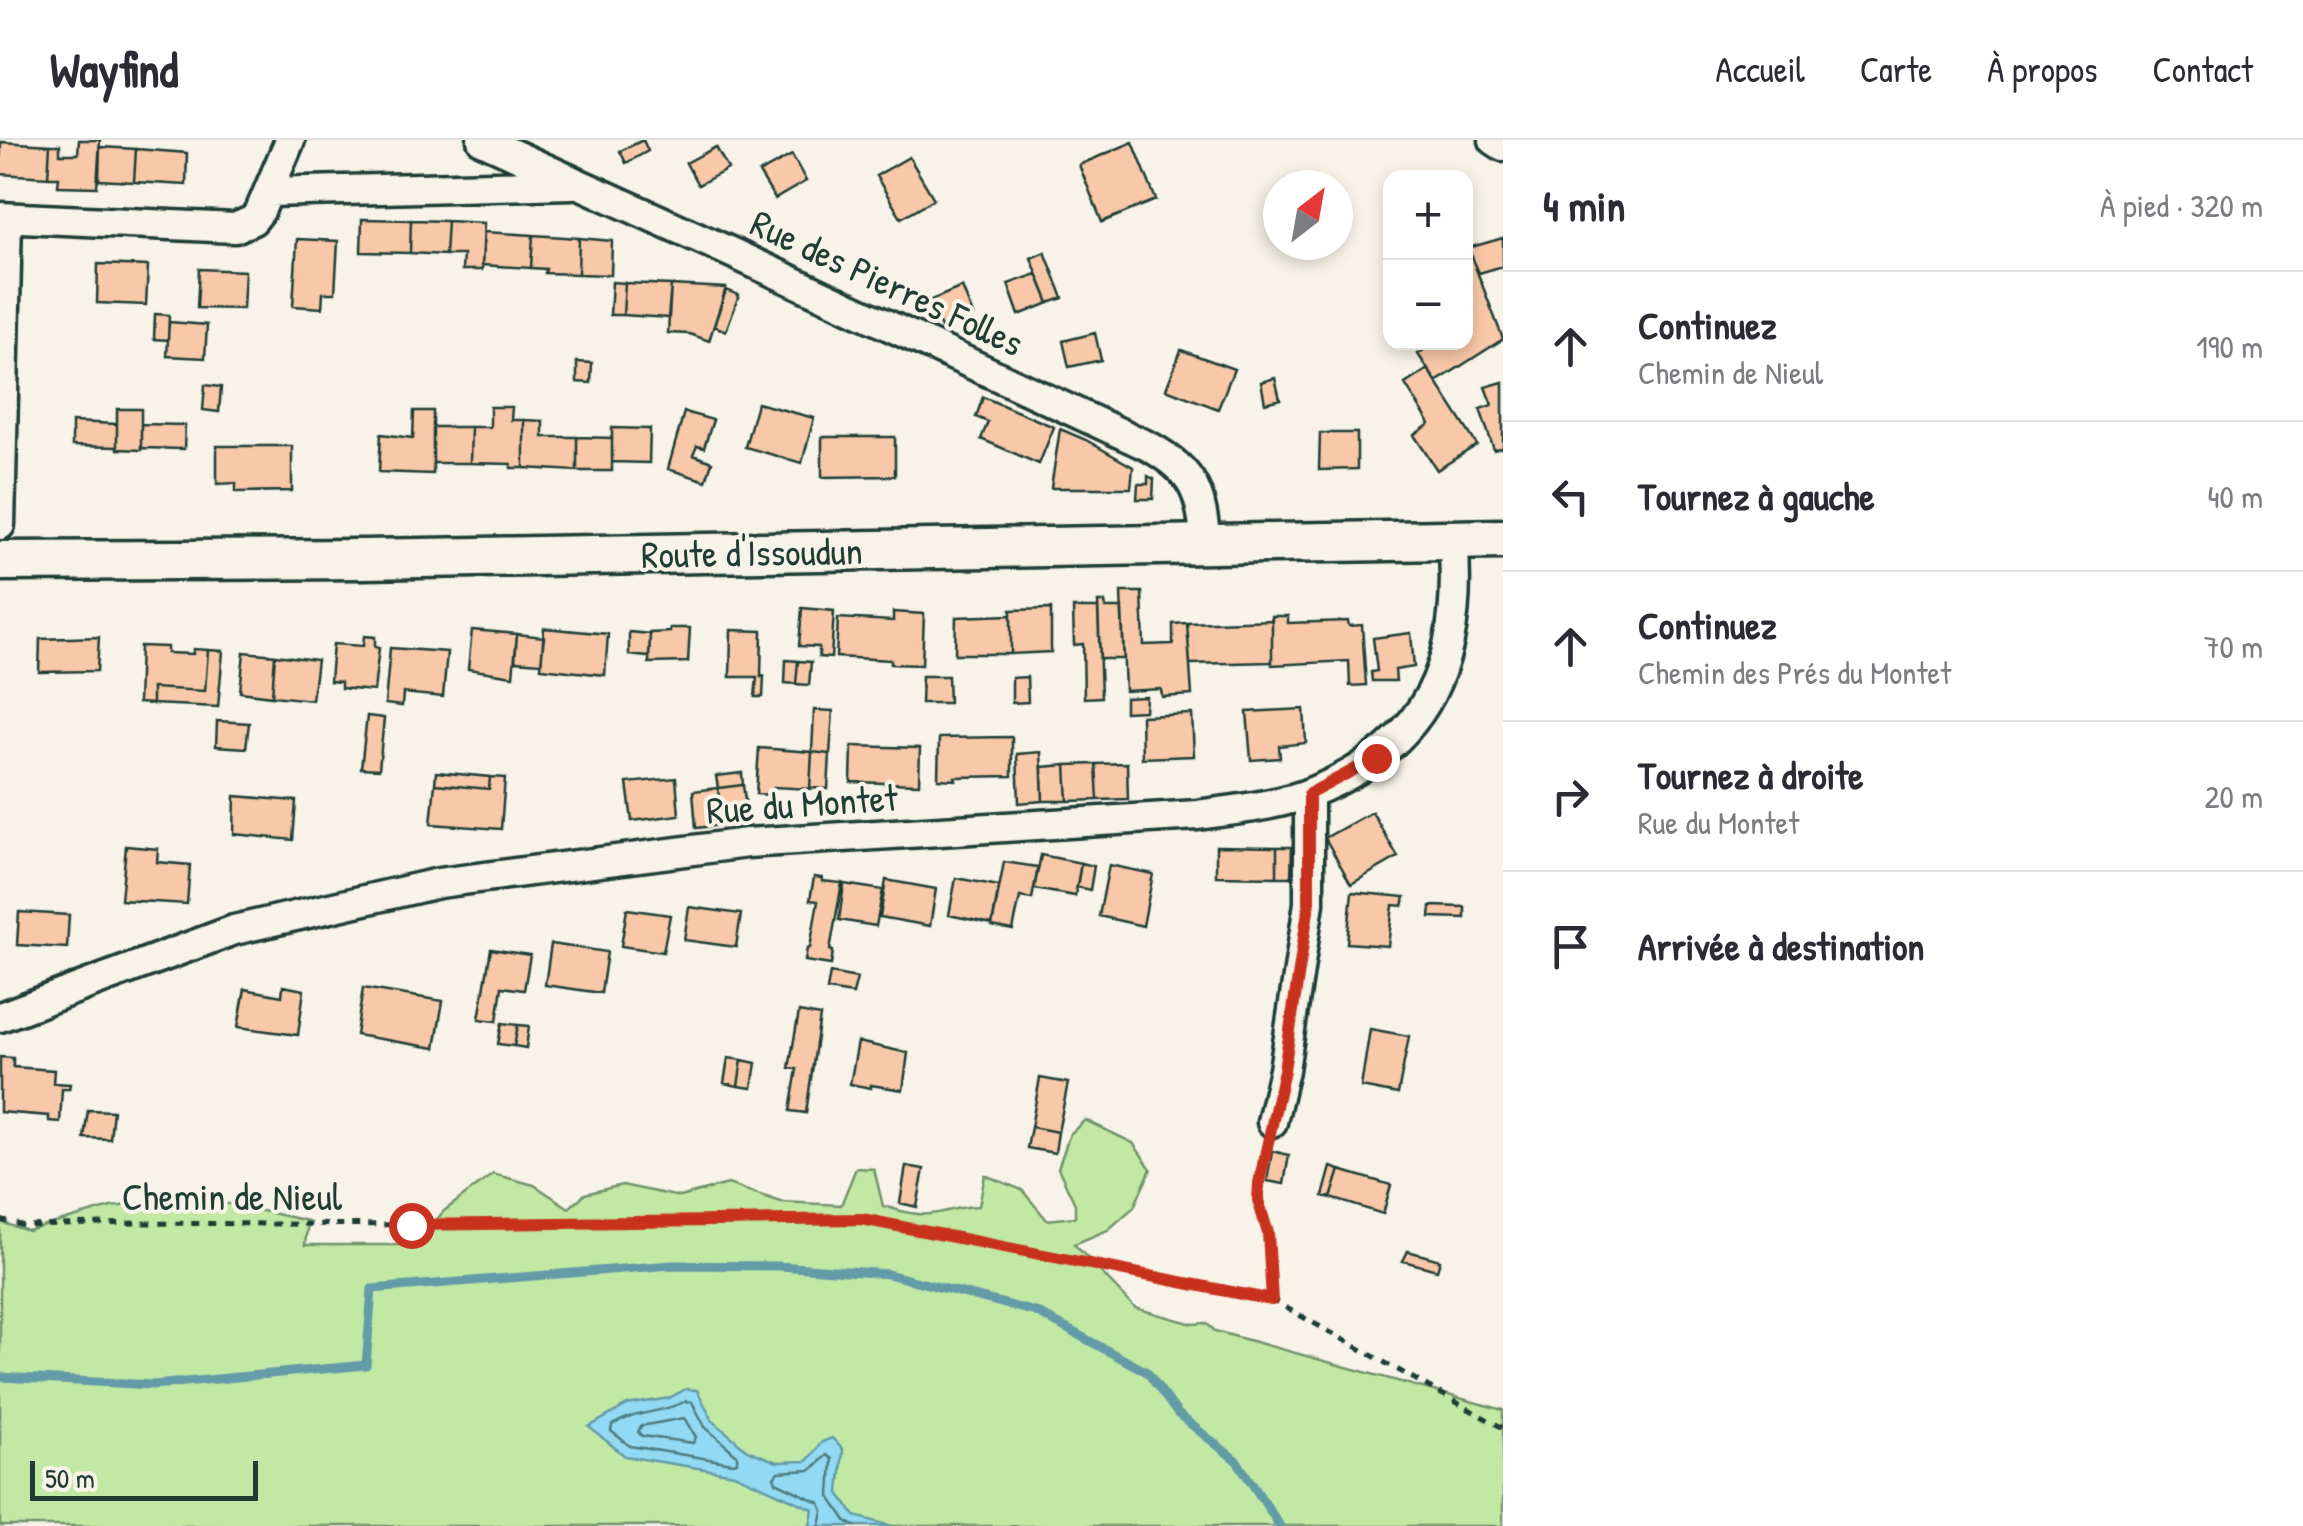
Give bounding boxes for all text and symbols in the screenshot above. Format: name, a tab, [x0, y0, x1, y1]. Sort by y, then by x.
text: Wayfind	[50, 37, 178, 102]
text: Accueil	[1716, 46, 1805, 93]
text: Carte	[1860, 46, 1932, 93]
text: À propos	[1987, 46, 2098, 93]
text: Contact	[2153, 46, 2253, 93]
north arrow	[1263, 170, 1353, 260]
map controls	[1383, 170, 1473, 350]
button: +	[1383, 170, 1473, 260]
text: 4 min	[1543, 177, 1625, 234]
text: À pied · 320 m	[2100, 184, 2263, 227]
street label: Rue des Pierres Folles	[743, 196, 1032, 368]
button: −	[1383, 260, 1473, 350]
text: Continuez	[1638, 299, 1777, 351]
icon: ahead	[1543, 319, 1598, 374]
text: 190 m	[2196, 325, 2263, 368]
text: Chemin de Nieul	[1638, 351, 1823, 394]
icon: left	[1543, 469, 1598, 524]
text: Tournez à gauche	[1638, 470, 1875, 522]
text: 40 m	[2208, 475, 2263, 518]
street label: Route d'Issoudun	[641, 524, 863, 580]
text: Continuez	[1638, 599, 1777, 651]
icon: ahead	[1543, 619, 1598, 674]
text: 70 m	[2204, 625, 2263, 668]
text: Chemin des Prés du Montet	[1638, 651, 1951, 694]
route end	[1354, 736, 1400, 782]
text: Tournez à droite	[1638, 749, 1863, 801]
icon: right	[1543, 769, 1598, 824]
street label: Rue du Montet	[705, 770, 900, 836]
text: 20 m	[2205, 775, 2263, 818]
text: Rue du Montet	[1638, 801, 1799, 844]
icon: arrive	[1543, 919, 1598, 974]
text: Arrivée à destination	[1638, 920, 1924, 972]
street label: Chemin de Nieul	[122, 1170, 343, 1222]
route start	[389, 1203, 435, 1249]
scale bar	[30, 1456, 258, 1500]
text: 50 m	[45, 1459, 95, 1497]

